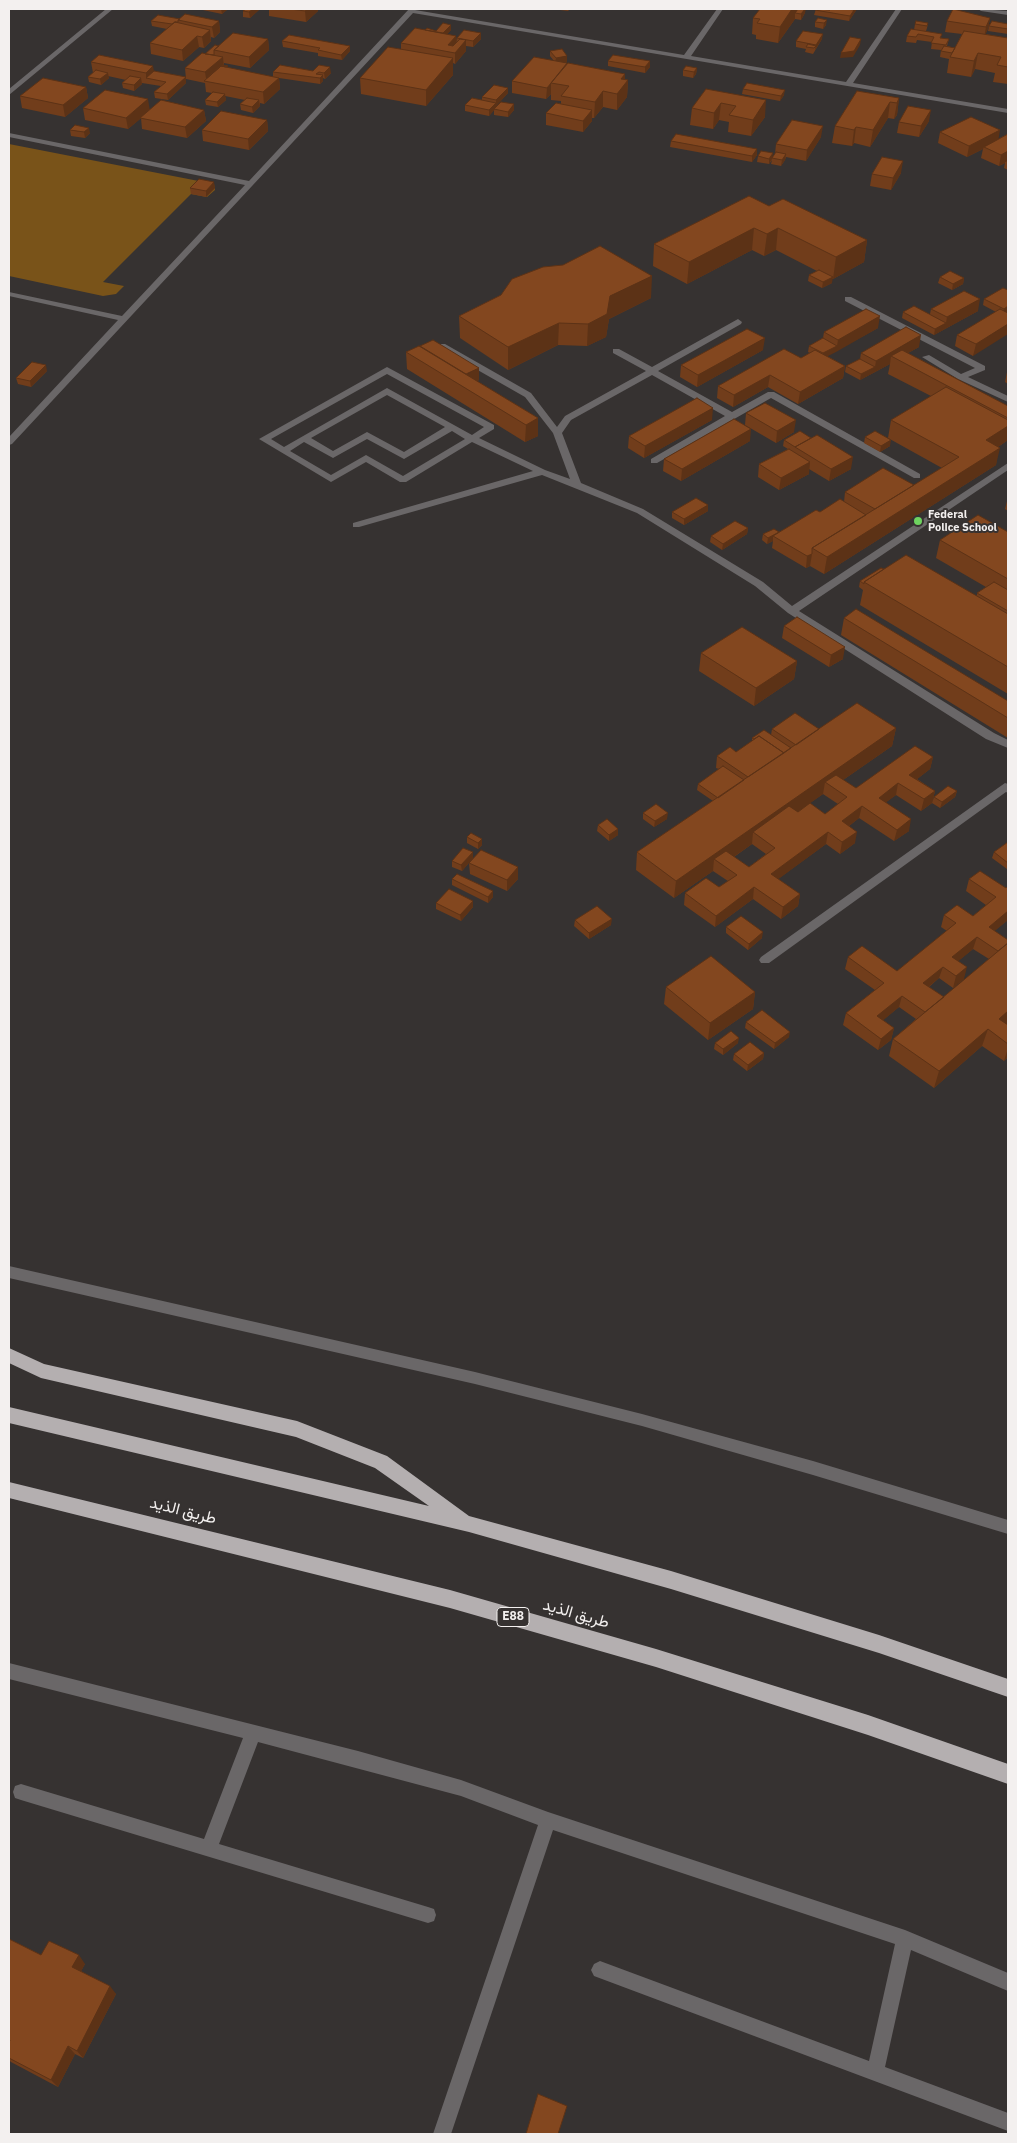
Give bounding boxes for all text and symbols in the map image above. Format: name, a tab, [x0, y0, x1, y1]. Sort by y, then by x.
place label: Federal Police School	[928, 508, 997, 534]
marker: Federal Police School	[912, 515, 924, 527]
street label: طريق الذيد	[148, 1493, 218, 1529]
street label: طريق الذيد	[541, 1595, 611, 1633]
road number: E88	[497, 1608, 529, 1626]

